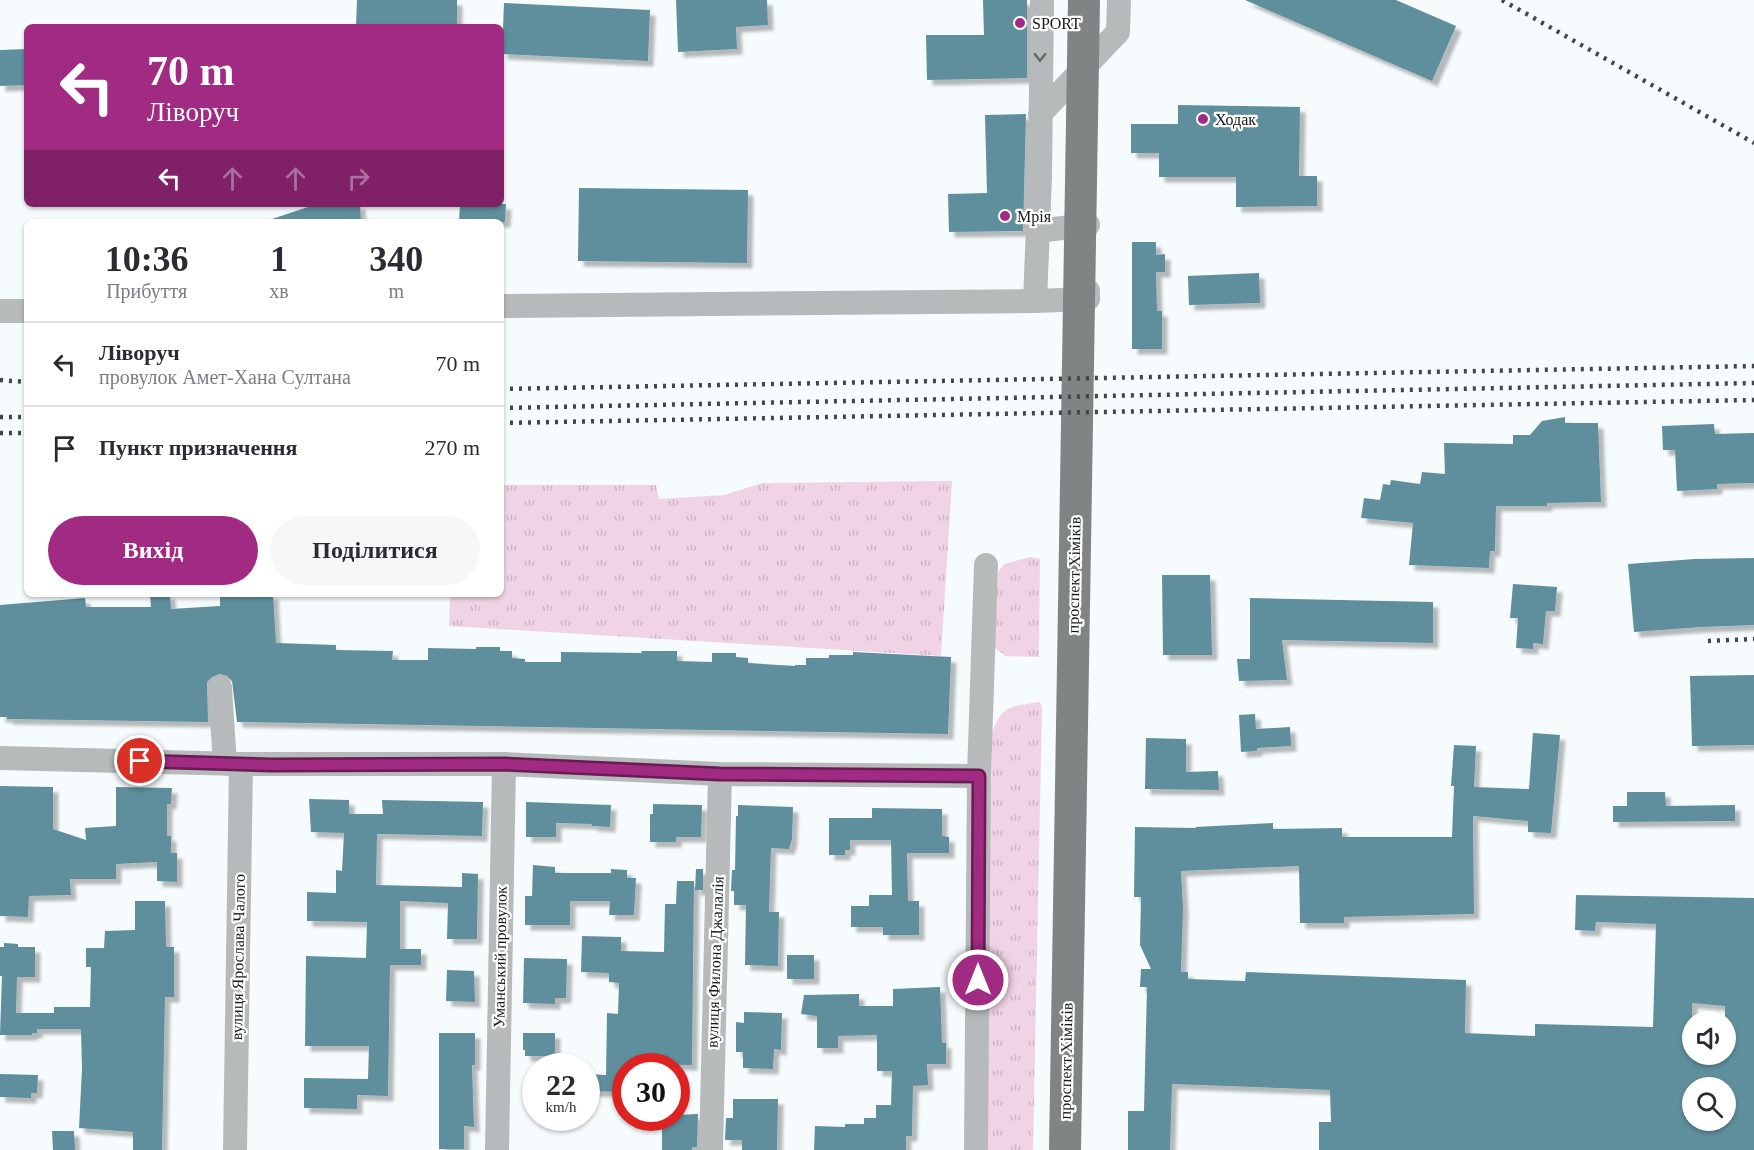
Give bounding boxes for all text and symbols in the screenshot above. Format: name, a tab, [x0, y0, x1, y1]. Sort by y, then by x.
place label: SPORT	[1032, 15, 1081, 32]
marker: SPORT	[1013, 16, 1027, 30]
icon: left	[48, 48, 126, 126]
text: 70 m	[147, 48, 235, 94]
one-way arrow	[1034, 53, 1047, 62]
text: Ліворуч	[147, 97, 239, 127]
place label: Ходак	[1215, 111, 1256, 129]
marker: Ходак	[1196, 112, 1210, 126]
icon: left	[153, 162, 186, 195]
icon: ahead	[216, 162, 249, 195]
icon: ahead	[279, 162, 312, 195]
icon: right	[342, 162, 375, 195]
place label: Мрія	[1017, 208, 1052, 226]
marker: Мрія	[998, 209, 1012, 223]
text: 10:36	[105, 239, 189, 279]
text: 1	[270, 239, 288, 279]
text: 340	[369, 239, 423, 279]
text: Прибуття	[106, 280, 187, 302]
text: хв	[269, 280, 289, 302]
text: m	[389, 280, 404, 302]
text: Ліворуч	[99, 340, 180, 365]
icon: left	[48, 348, 81, 381]
text: 70 m	[435, 351, 480, 376]
text: провулок Амет-Хана Султана	[99, 366, 351, 388]
icon: arrive	[48, 432, 81, 465]
text: Пункт призначення	[99, 435, 297, 460]
text: 270 m	[424, 435, 480, 460]
button: Вихід	[48, 516, 258, 585]
button: Поділитися	[270, 516, 480, 585]
street label: проспект Хіміків	[1064, 516, 1085, 633]
pin	[114, 735, 165, 786]
icon: arrive	[123, 744, 156, 777]
street label: вулиця Ярослава Чалого	[228, 874, 249, 1040]
street label: вулиця Филона Джалалія	[704, 875, 728, 1048]
street label: Уманський провулок	[490, 886, 511, 1028]
position arrow	[946, 948, 1010, 1012]
street label: проспект Хіміків	[1056, 1002, 1077, 1119]
map controls	[1682, 1011, 1736, 1131]
button: sound	[1682, 1011, 1736, 1065]
speed limit sign: 30	[612, 1053, 690, 1131]
text: 22	[546, 1068, 576, 1101]
button: search	[1682, 1077, 1736, 1131]
text: km/h	[546, 1099, 576, 1115]

